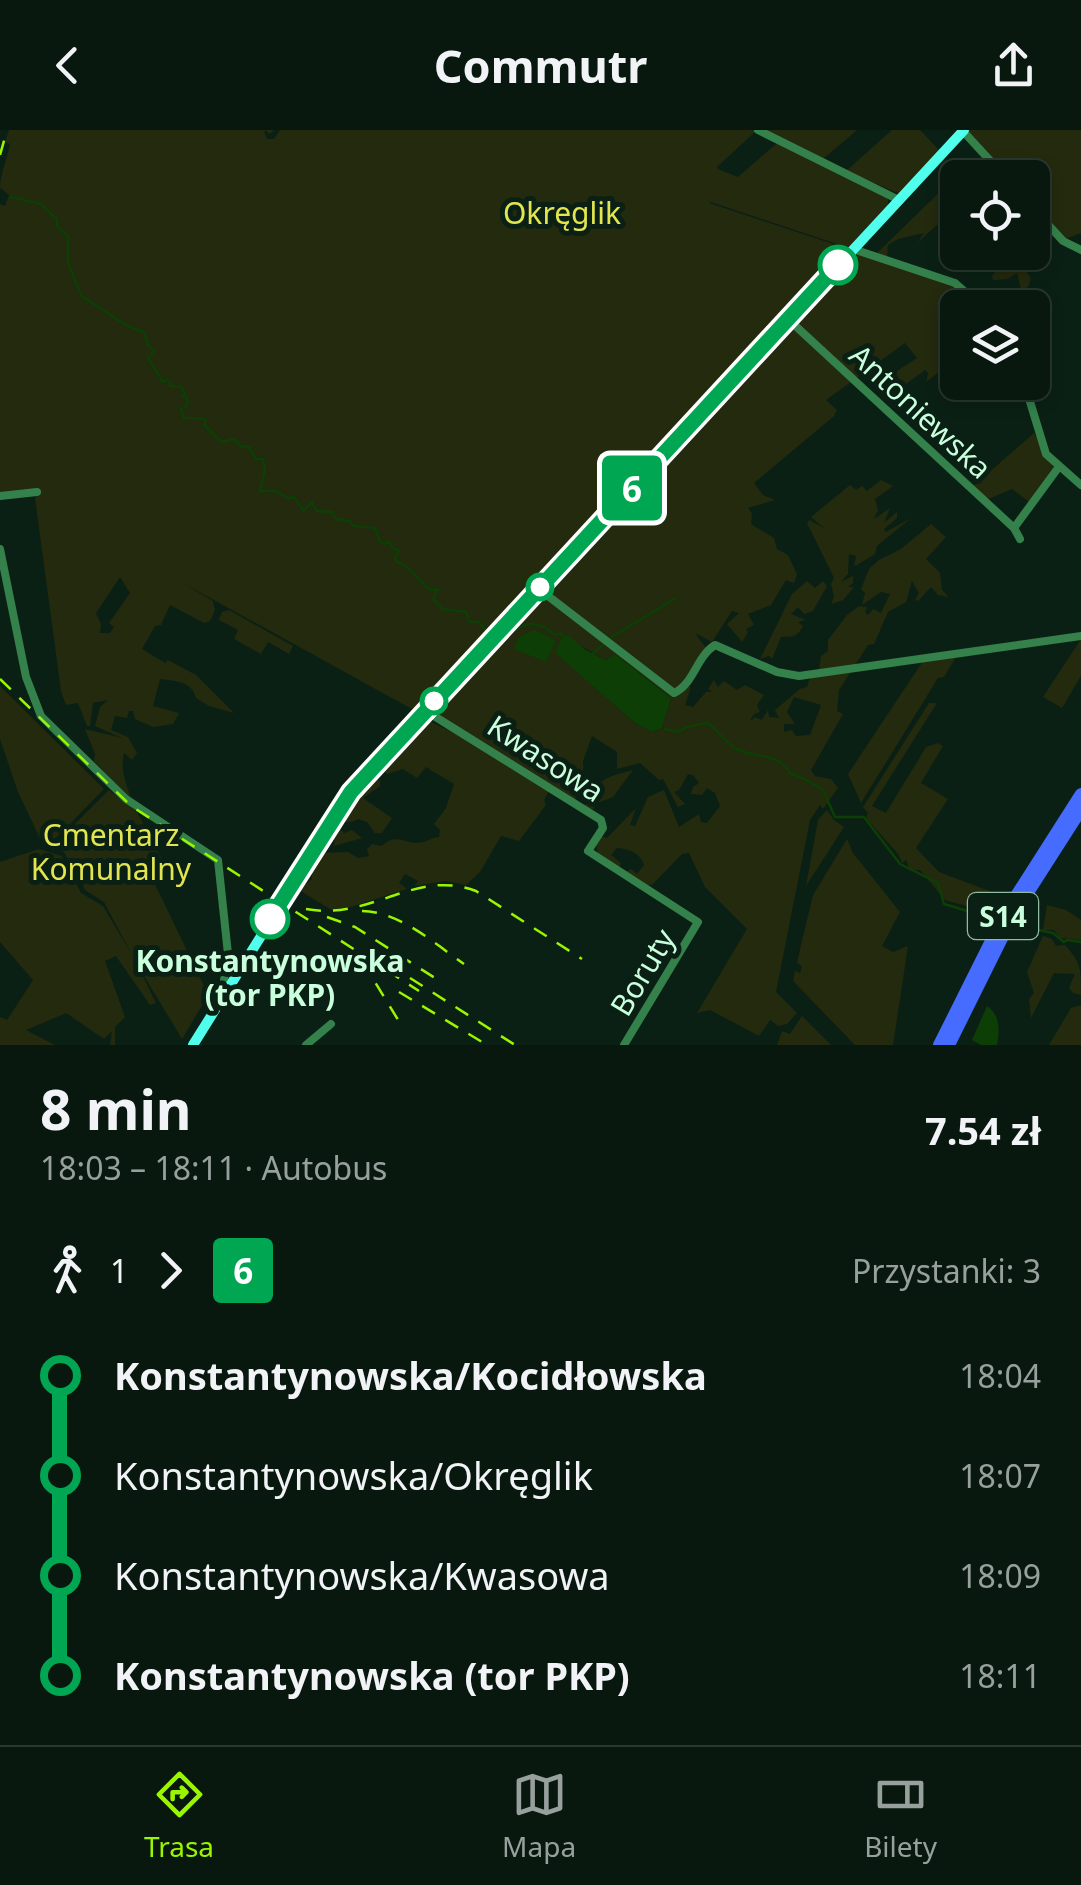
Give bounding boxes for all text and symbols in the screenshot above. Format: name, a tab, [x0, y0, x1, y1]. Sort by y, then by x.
text: Commutr	[434, 35, 647, 96]
icon: back	[40, 38, 95, 93]
icon: share	[986, 38, 1041, 93]
map controls	[940, 160, 1050, 400]
button: locate	[940, 160, 1050, 270]
park label: Okręglik	[503, 192, 621, 233]
unlabelled marker	[819, 246, 857, 284]
button: layers	[940, 290, 1050, 400]
street label: Antoniewska	[841, 335, 1001, 487]
line badge: 6	[600, 456, 664, 520]
text: 6	[622, 465, 642, 512]
unlabelled marker	[527, 574, 553, 600]
unlabelled marker	[421, 688, 447, 714]
street label: Kwasowa	[480, 705, 612, 811]
park label: Cmentarz Komunalny	[31, 814, 192, 889]
road number: S14	[968, 893, 1038, 939]
marker: Konstantynowska (tor PKP)	[251, 900, 289, 938]
street label: Boruty	[600, 920, 684, 1023]
place label: Konstantynowska (tor PKP)	[136, 940, 404, 1015]
text: 8 min	[40, 1071, 192, 1146]
text: 7.54 zł	[925, 1104, 1041, 1156]
text: 18:03 – 18:11 · Autobus	[40, 1146, 387, 1189]
icon: walk	[40, 1243, 95, 1298]
icon: forward	[143, 1243, 198, 1298]
text: 6	[233, 1247, 253, 1294]
text: 1	[110, 1249, 128, 1292]
text: Przystanki: 3	[852, 1249, 1041, 1292]
text: Konstantynowska/Kocidłowska	[114, 1349, 707, 1401]
text: 18:04	[959, 1354, 1041, 1397]
text: Konstantynowska/Okręglik	[114, 1449, 593, 1501]
text: 18:07	[959, 1454, 1041, 1497]
text: Konstantynowska/Kwasowa	[114, 1549, 610, 1601]
text: 18:09	[959, 1554, 1041, 1597]
text: Konstantynowska (tor PKP)	[114, 1649, 630, 1701]
text: 18:11	[959, 1654, 1041, 1697]
tab: Trasa	[144, 1767, 214, 1865]
tab: Mapa	[502, 1767, 576, 1865]
tab: Bilety	[864, 1767, 937, 1865]

